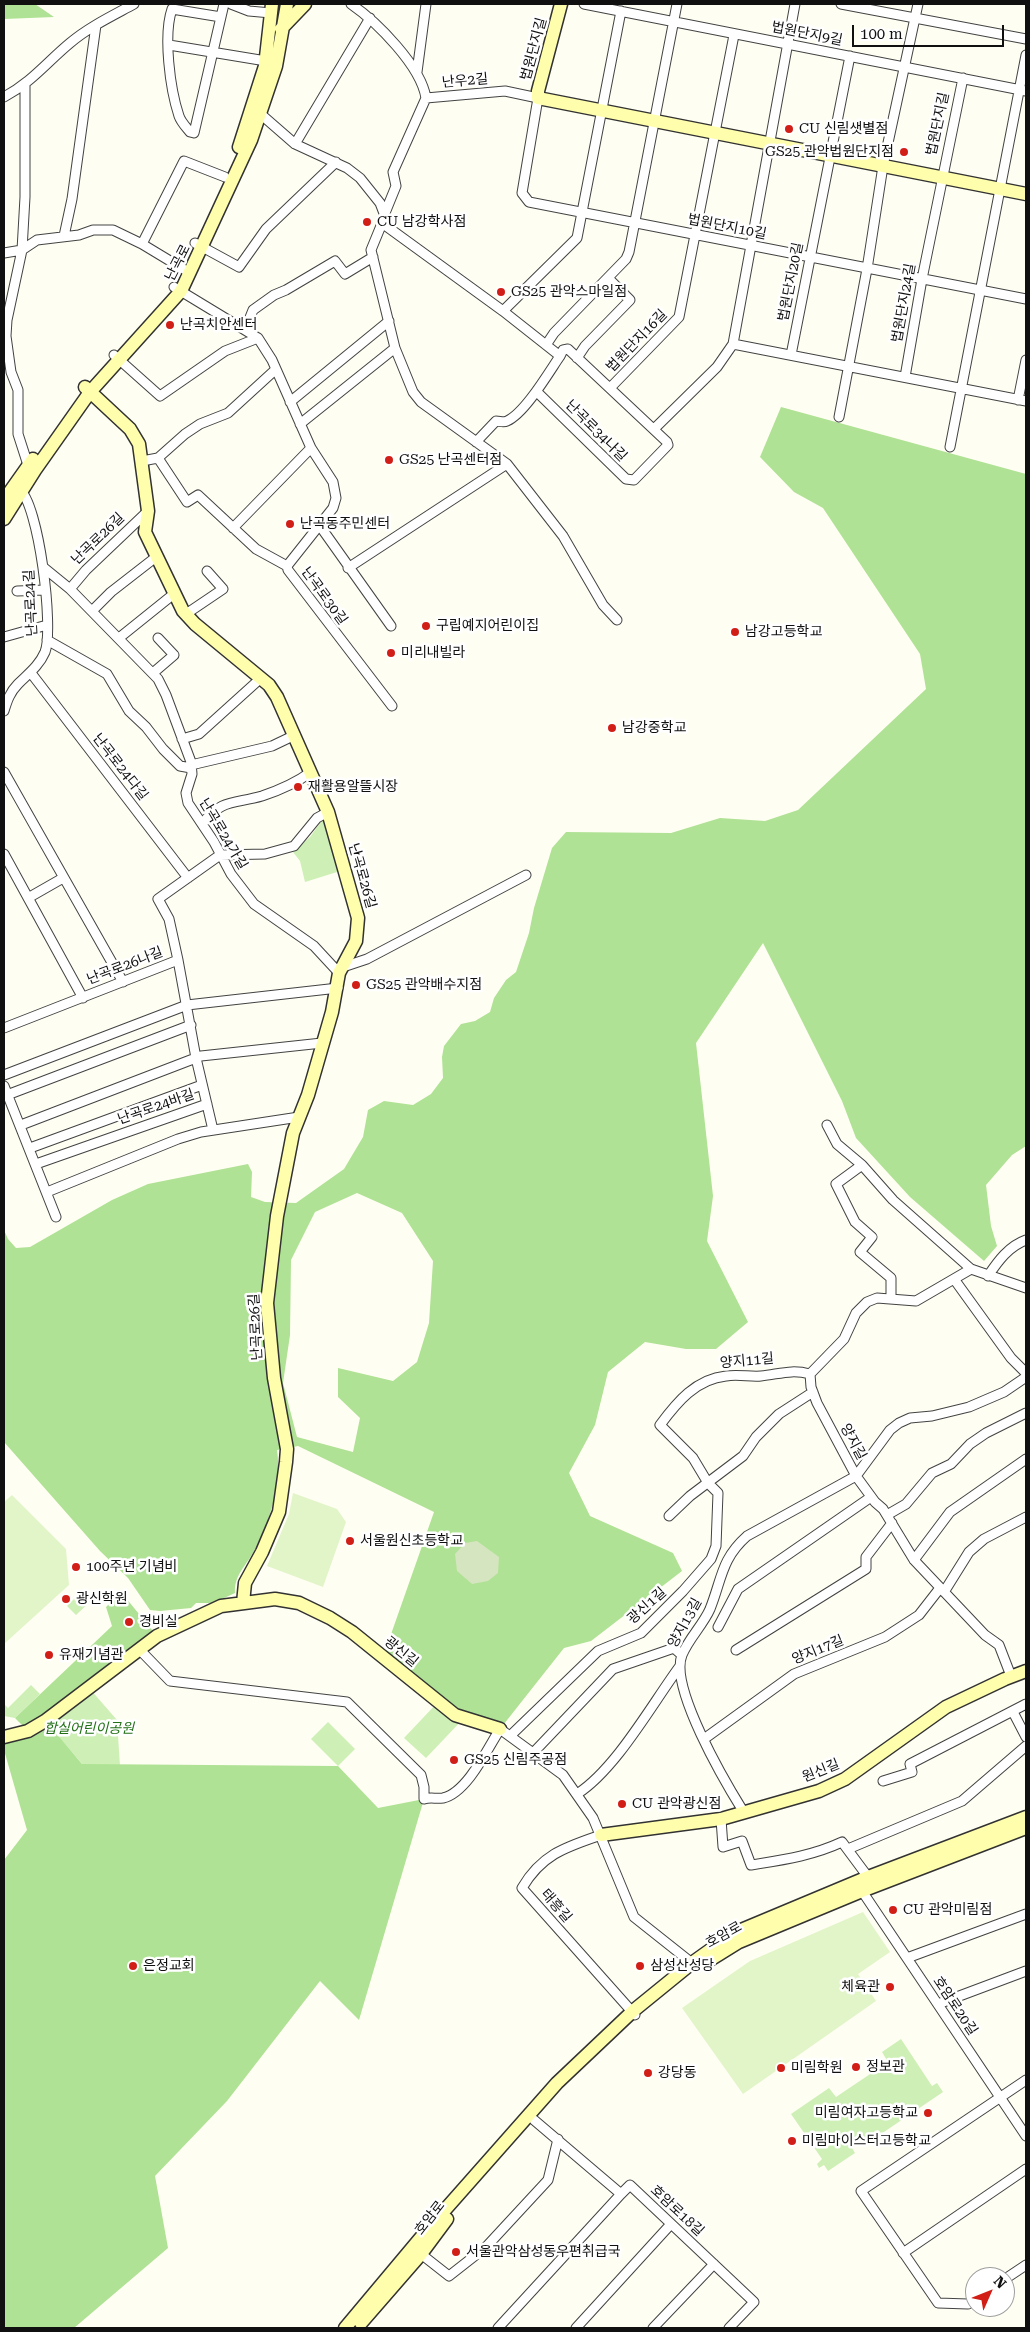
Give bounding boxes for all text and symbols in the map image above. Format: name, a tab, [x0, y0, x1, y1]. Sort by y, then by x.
scale bar	[855, 15, 1008, 47]
street label: 법원단지길	[518, 16, 550, 82]
street label: 법원단지9길	[770, 19, 844, 49]
text: 100 m	[860, 25, 903, 43]
street label: 난우2길	[441, 71, 489, 91]
street label: 법원단지길	[923, 91, 953, 157]
place label: CU 신림샛별점	[799, 121, 888, 137]
marker: CU 신림샛별점	[783, 123, 795, 135]
place label: GS25 관악법원단지점	[765, 144, 894, 160]
marker: GS25 관악법원단지점	[898, 146, 910, 158]
street label: 법원단지10길	[686, 211, 768, 243]
place label: CU 남강학사점	[377, 214, 466, 230]
marker: CU 남강학사점	[361, 216, 373, 228]
street label: 법원단지20길	[775, 241, 807, 323]
street label: 난곡로	[162, 242, 194, 284]
street label: 법원단지24길	[889, 262, 919, 344]
place label: GS25 관악스마일점	[511, 284, 627, 300]
marker: GS25 관악스마일점	[495, 286, 507, 298]
street label: 법원단지16길	[603, 306, 671, 376]
place label: 난곡치안센터	[180, 317, 257, 333]
marker: 난곡치안센터	[164, 319, 176, 331]
street label: 난곡로34나길	[562, 397, 630, 465]
place label: GS25 난곡센터점	[399, 452, 502, 468]
marker: GS25 난곡센터점	[383, 454, 395, 466]
street label: 난곡로26길	[68, 510, 128, 568]
place label: 난곡동주민센터	[300, 516, 390, 532]
marker: 난곡동주민센터	[284, 518, 296, 530]
street label: 난곡로30길	[297, 564, 351, 628]
street label: 난곡로24길	[21, 569, 41, 637]
place label: 구립예지어린이집	[436, 618, 539, 634]
marker: 구립예지어린이집	[420, 620, 432, 632]
place label: 남강고등학교	[745, 624, 822, 640]
marker: 남강고등학교	[729, 626, 741, 638]
place label: 미리내빌라	[401, 645, 465, 661]
marker: 미리내빌라	[385, 647, 397, 659]
place label: 남강중학교	[622, 720, 686, 736]
marker: 남강중학교	[606, 722, 618, 734]
street label: 난곡로24다길	[89, 730, 151, 804]
place label: 재활용알뜰시장	[308, 779, 398, 795]
marker: 재활용알뜰시장	[292, 781, 304, 793]
street label: 난곡로24가길	[195, 795, 251, 873]
street label: 난곡로26길	[345, 841, 379, 911]
street label: 난곡로26나길	[85, 944, 165, 988]
place label: GS25 관악배수지점	[366, 977, 482, 993]
marker: GS25 관악배수지점	[350, 979, 362, 991]
street label: 난곡로24바길	[115, 1086, 197, 1128]
street label: 난곡로26길	[246, 1293, 266, 1361]
street label: 양지11길	[719, 1350, 775, 1372]
street label: 양지길	[837, 1421, 869, 1463]
place label: 서울원신초등학교	[360, 1533, 463, 1549]
marker: 서울원신초등학교	[344, 1535, 356, 1547]
place label: 100주년 기념비	[86, 1559, 177, 1575]
marker: 100주년 기념비	[70, 1561, 82, 1573]
street label: 광신1길	[624, 1584, 670, 1628]
place label: 광신학원	[76, 1591, 128, 1607]
marker: 광신학원	[60, 1593, 72, 1605]
street label: 양지13길	[664, 1595, 706, 1651]
place label: 경비실	[139, 1614, 178, 1630]
marker: 경비실	[123, 1616, 135, 1628]
street label: 양지17길	[790, 1632, 846, 1668]
street label: 광신길	[381, 1633, 421, 1671]
place label: 유재기념관	[59, 1647, 123, 1663]
marker: 유재기념관	[43, 1649, 55, 1661]
park label: 합실어린이공원	[44, 1721, 134, 1737]
place label: GS25 신림주공점	[464, 1752, 567, 1768]
marker: GS25 신림주공점	[448, 1754, 460, 1766]
street label: 원신길	[800, 1756, 842, 1786]
place label: CU 관악광신점	[632, 1796, 721, 1812]
marker: CU 관악광신점	[616, 1798, 628, 1810]
street label: 태흥길	[537, 1886, 575, 1926]
place label: CU 관악미림점	[903, 1902, 992, 1918]
marker: CU 관악미림점	[887, 1904, 899, 1916]
street label: 호암로	[703, 1918, 745, 1952]
place label: 은정교회	[143, 1958, 195, 1974]
place label: 삼성산성당	[650, 1958, 714, 1974]
marker: 은정교회	[127, 1960, 139, 1972]
marker: 삼성산성당	[634, 1960, 646, 1972]
street label: 호암로20길	[929, 1973, 981, 2039]
place label: 체육관	[841, 1979, 880, 1995]
marker: 체육관	[884, 1981, 896, 1993]
place label: 정보관	[866, 2059, 905, 2075]
place label: 미림학원	[791, 2060, 843, 2076]
marker: 정보관	[850, 2061, 862, 2073]
marker: 미림학원	[775, 2062, 787, 2074]
place label: 강당동	[658, 2065, 697, 2081]
marker: 강당동	[642, 2067, 654, 2079]
place label: 미림여자고등학교	[815, 2105, 918, 2121]
marker: 미림여자고등학교	[922, 2107, 934, 2119]
place label: 미림마이스터고등학교	[802, 2133, 931, 2149]
marker: 미림마이스터고등학교	[786, 2135, 798, 2147]
street label: 호암로18길	[647, 2182, 707, 2240]
street label: 호암로	[411, 2198, 449, 2238]
place label: 서울관악삼성동우편취급국	[466, 2244, 621, 2260]
marker: 서울관악삼성동우편취급국	[450, 2246, 462, 2258]
north arrow	[965, 2267, 1015, 2317]
text: N	[991, 2273, 1010, 2292]

